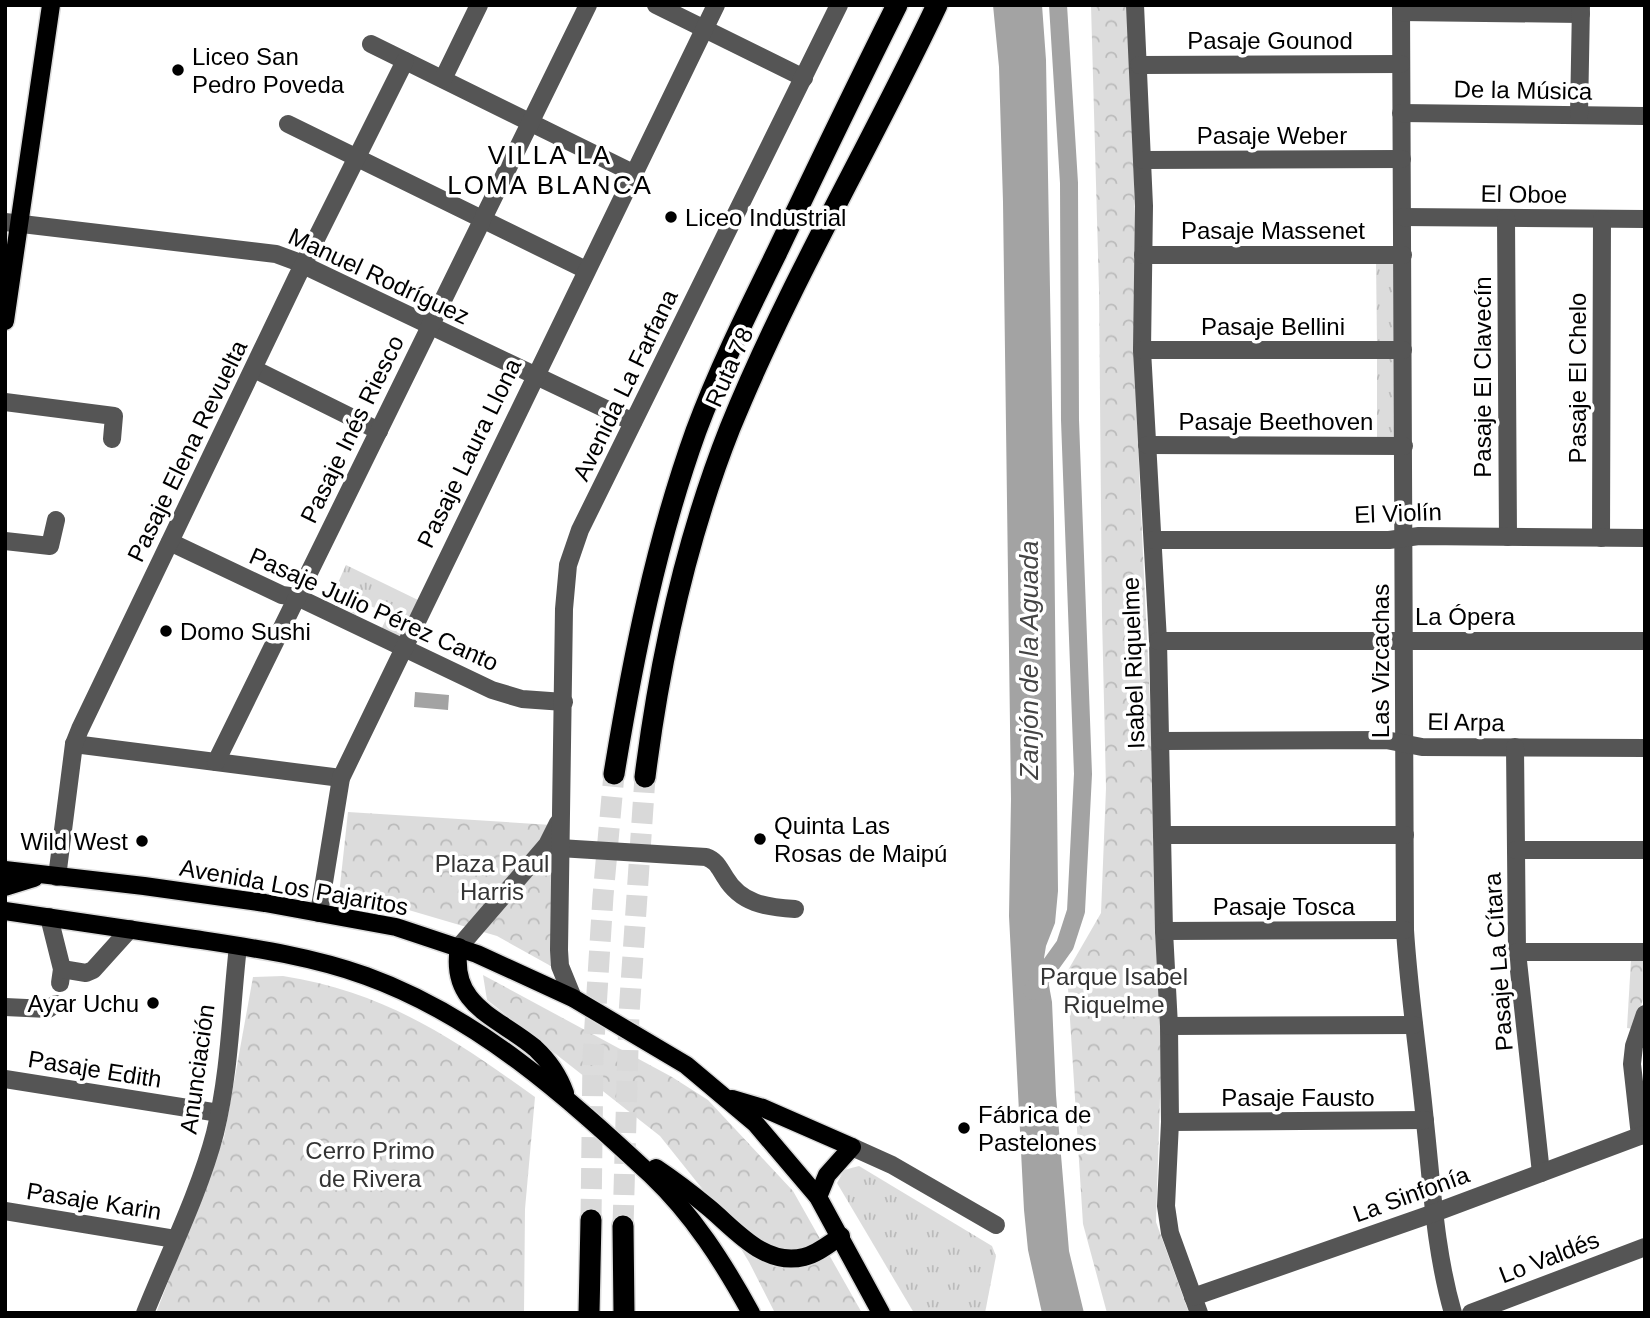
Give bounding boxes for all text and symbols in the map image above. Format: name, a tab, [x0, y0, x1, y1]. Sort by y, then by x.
street label: Pasaje Gounod	[1187, 27, 1353, 54]
place label: Liceo San Pedro Poveda	[192, 43, 345, 98]
marker: Liceo San Pedro Poveda	[170, 62, 186, 78]
street label: De la Música	[1453, 75, 1593, 105]
street label: Pasaje Weber	[1197, 122, 1347, 149]
district label: VILLA LA LOMA BLANCA	[447, 140, 653, 200]
street label: El Oboe	[1480, 180, 1568, 208]
place label: Liceo Industrial	[685, 204, 846, 231]
marker: Liceo Industrial	[663, 209, 679, 225]
street label: Pasaje Massenet	[1181, 217, 1365, 244]
street label: Manuel Rodríguez	[284, 222, 474, 330]
street label: Pasaje El Clavecín	[1469, 276, 1496, 478]
street label: Avenida La Farfana	[567, 285, 683, 485]
street label: Pasaje El Chelo	[1564, 293, 1591, 463]
street label: Pasaje Bellini	[1201, 313, 1345, 340]
street label: Ruta 78	[700, 323, 758, 411]
street label: Pasaje Inés Riesco	[295, 331, 409, 527]
street label: Pasaje Elena Revuelta	[122, 335, 253, 566]
street label: Pasaje Laura Llona	[412, 354, 527, 552]
street label: Pasaje Beethoven	[1179, 408, 1373, 435]
street label: El Violín	[1354, 498, 1442, 528]
water label: Zanjón de la Aguada	[1014, 540, 1044, 781]
street label: Pasaje Julio Pérez Canto	[245, 542, 503, 676]
street label: Isabel Riquelme	[1117, 577, 1149, 749]
street label: Las Vizcachas	[1367, 584, 1394, 738]
street label: La Ópera	[1415, 603, 1516, 630]
place label: Domo Sushi	[180, 618, 311, 645]
marker: Domo Sushi	[158, 623, 174, 639]
street label: El Arpa	[1427, 708, 1506, 736]
place label: Quinta Las Rosas de Maipú	[774, 812, 947, 867]
place label: Wild West	[20, 828, 128, 855]
marker: Quinta Las Rosas de Maipú	[752, 831, 768, 847]
marker: Wild West	[134, 833, 150, 849]
park label: Plaza Paul Harris	[435, 850, 549, 905]
street label: Avenida Los Pajaritos	[178, 854, 410, 920]
street label: Pasaje La Cítara	[1478, 871, 1518, 1052]
street label: Pasaje Tosca	[1213, 893, 1356, 920]
park label: Parque Isabel Riquelme	[1040, 963, 1188, 1018]
place label: Ayar Uchu	[27, 990, 139, 1017]
marker: Ayar Uchu	[145, 995, 161, 1011]
street label: Anunciación	[175, 1002, 219, 1136]
street label: Pasaje Edith	[26, 1045, 164, 1093]
street label: Pasaje Fausto	[1221, 1084, 1375, 1111]
place label: Fábrica de Pastelones	[978, 1101, 1097, 1156]
marker: Fábrica de Pastelones	[956, 1120, 972, 1136]
park label: Cerro Primo de Rivera	[305, 1137, 435, 1192]
street label: La Sinfonía	[1349, 1160, 1473, 1227]
street label: Pasaje Karin	[25, 1177, 163, 1225]
street label: Lo Valdés	[1495, 1226, 1603, 1288]

